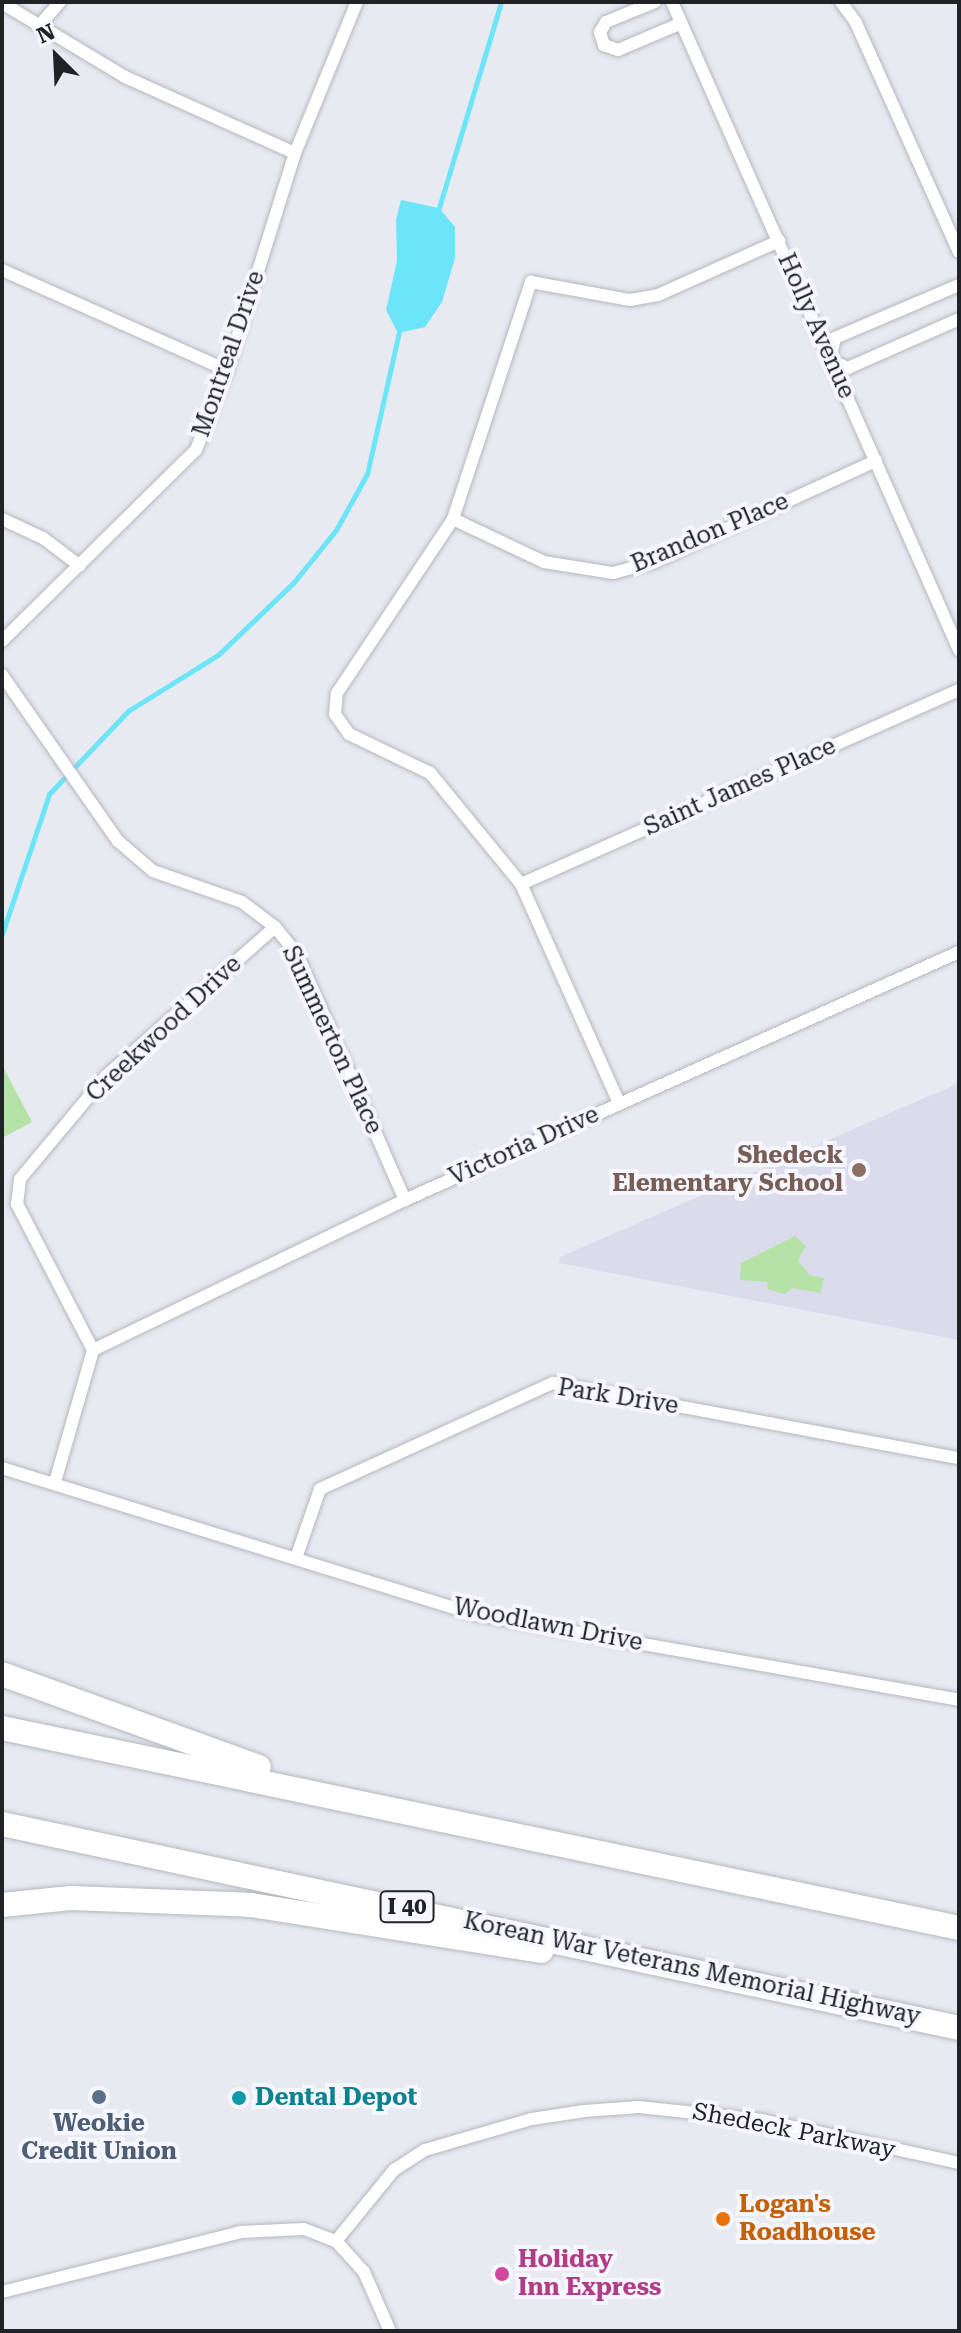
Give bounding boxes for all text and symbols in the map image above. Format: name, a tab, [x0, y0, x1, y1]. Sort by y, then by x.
north arrow	[16, 16, 96, 96]
text: N	[33, 19, 59, 48]
street label: Holly Avenue	[771, 249, 861, 403]
street label: Montreal Drive	[187, 267, 271, 441]
street label: Brandon Place	[627, 487, 793, 579]
street label: Saint James Place	[640, 732, 840, 842]
street label: Summerton Place	[276, 941, 388, 1139]
street label: Creekwood Drive	[81, 950, 247, 1108]
street label: Victoria Drive	[445, 1100, 603, 1192]
place label: Shedeck Elementary School	[612, 1142, 843, 1198]
marker: Shedeck Elementary School	[850, 1161, 868, 1179]
street label: Park Drive	[556, 1373, 680, 1421]
street label: Woodlawn Drive	[451, 1593, 645, 1657]
road number: I 40	[379, 1889, 435, 1925]
street label: Korean War Veterans Memorial Highway	[461, 1906, 923, 2032]
place label: Dental Depot	[255, 2084, 417, 2112]
marker: Weokie Credit Union	[90, 2088, 108, 2106]
marker: Dental Depot	[230, 2089, 248, 2107]
street label: Shedeck Parkway	[690, 2097, 898, 2165]
place label: Weokie Credit Union	[21, 2110, 177, 2166]
place label: Logan's Roadhouse	[739, 2191, 876, 2247]
marker: Logan's Roadhouse	[714, 2210, 732, 2228]
place label: Holiday Inn Express	[518, 2246, 661, 2302]
marker: Holiday Inn Express	[493, 2265, 511, 2283]

